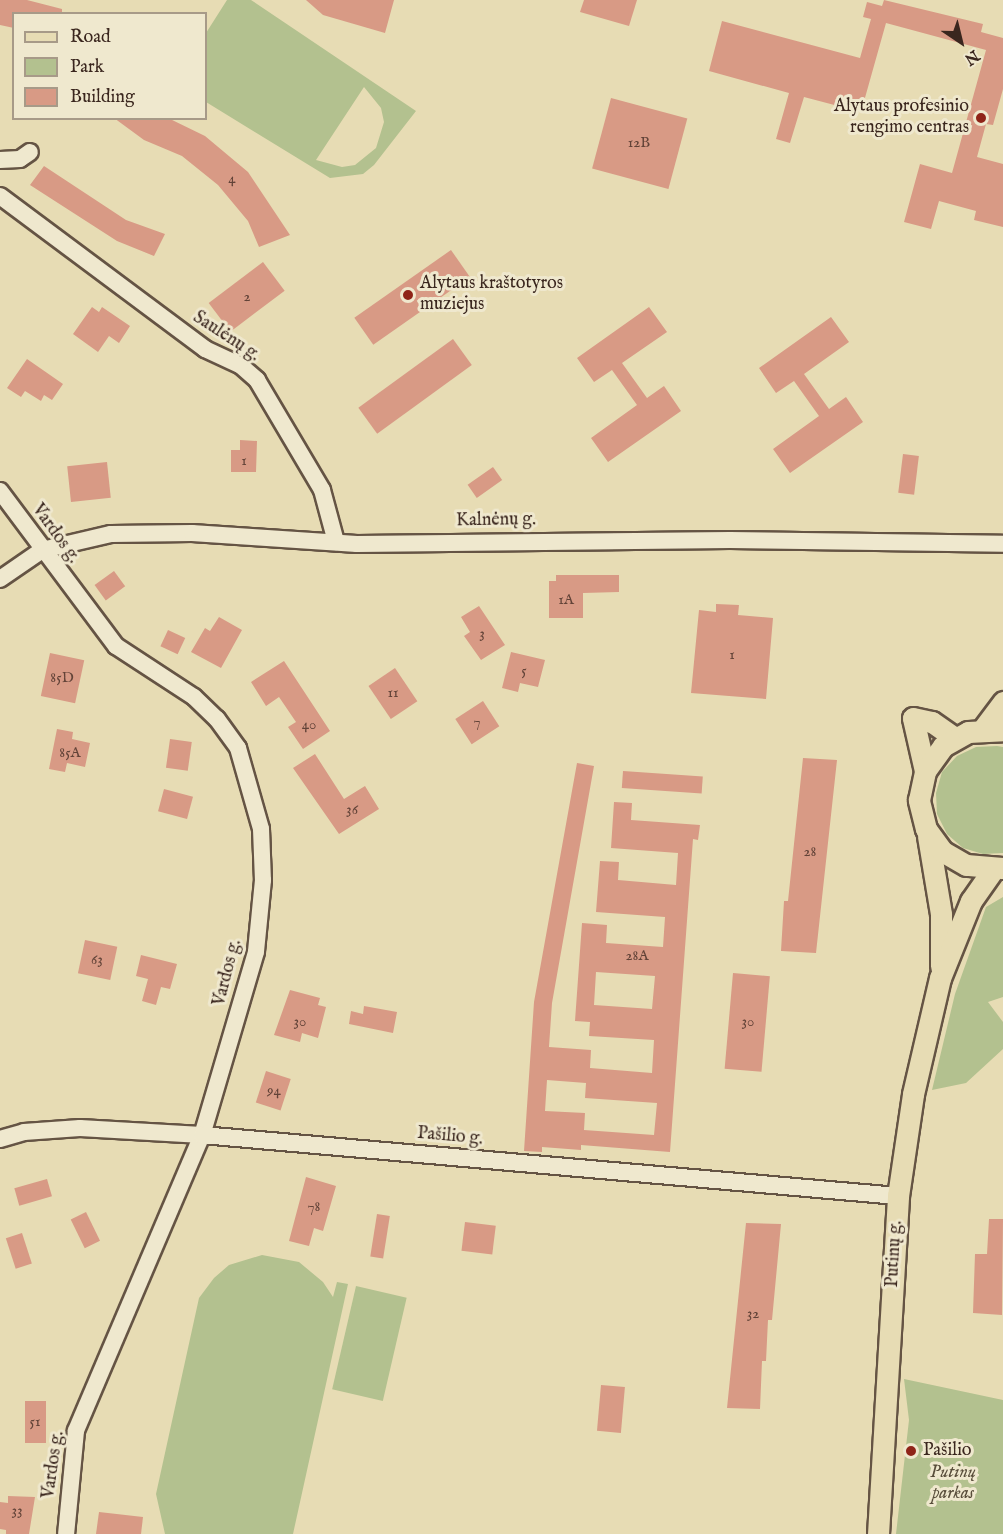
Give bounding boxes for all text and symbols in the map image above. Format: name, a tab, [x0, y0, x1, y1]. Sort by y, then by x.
legend	[12, 12, 207, 120]
north arrow	[931, 12, 991, 72]
text: Road	[70, 26, 111, 49]
text: N	[960, 45, 983, 69]
text: Park	[70, 56, 104, 79]
text: Building	[70, 86, 135, 109]
place label: Alytaus profesinio rengimo centras	[834, 97, 969, 140]
marker: Alytaus profesinio rengimo centras	[974, 111, 988, 125]
house number: 12B	[628, 134, 650, 152]
house number: 4	[228, 170, 236, 188]
place label: Alytaus kraštotyros muziejus	[420, 274, 563, 316]
house number: 2	[243, 288, 251, 306]
marker: Alytaus kraštotyros muziejus	[401, 288, 415, 302]
street label: Saulėnų g.	[188, 307, 264, 367]
house number: 1	[241, 452, 247, 470]
street label: Vardos g.	[26, 500, 84, 568]
street label: Kalnėnų g.	[456, 510, 536, 532]
house number: 1A	[558, 591, 574, 609]
house number: 3	[479, 625, 485, 643]
house number: 1	[729, 646, 735, 664]
house number: 5	[521, 662, 527, 680]
house number: 85D	[50, 669, 74, 687]
house number: 11	[387, 684, 399, 702]
house number: 7	[473, 713, 481, 731]
house number: 40	[302, 716, 316, 734]
house number: 85A	[59, 744, 81, 762]
house number: 36	[346, 801, 358, 819]
house number: 28	[804, 843, 816, 861]
street label: Vardos g.	[209, 937, 247, 1009]
house number: 28A	[625, 947, 649, 965]
house number: 63	[91, 951, 103, 969]
house number: 30	[294, 1013, 306, 1031]
house number: 30	[742, 1013, 754, 1031]
house number: 94	[267, 1082, 281, 1100]
street label: Pašilio g.	[416, 1123, 484, 1151]
house number: 78	[308, 1198, 320, 1216]
street label: Putinų g.	[882, 1220, 908, 1288]
house number: 32	[747, 1305, 759, 1323]
house number: 51	[29, 1413, 41, 1431]
street label: Vardos g.	[39, 1430, 69, 1500]
place label: Pašilio	[923, 1440, 972, 1462]
marker: Pašilio	[904, 1444, 918, 1458]
park label: Putinų parkas	[930, 1463, 976, 1506]
house number: 33	[11, 1502, 23, 1520]

